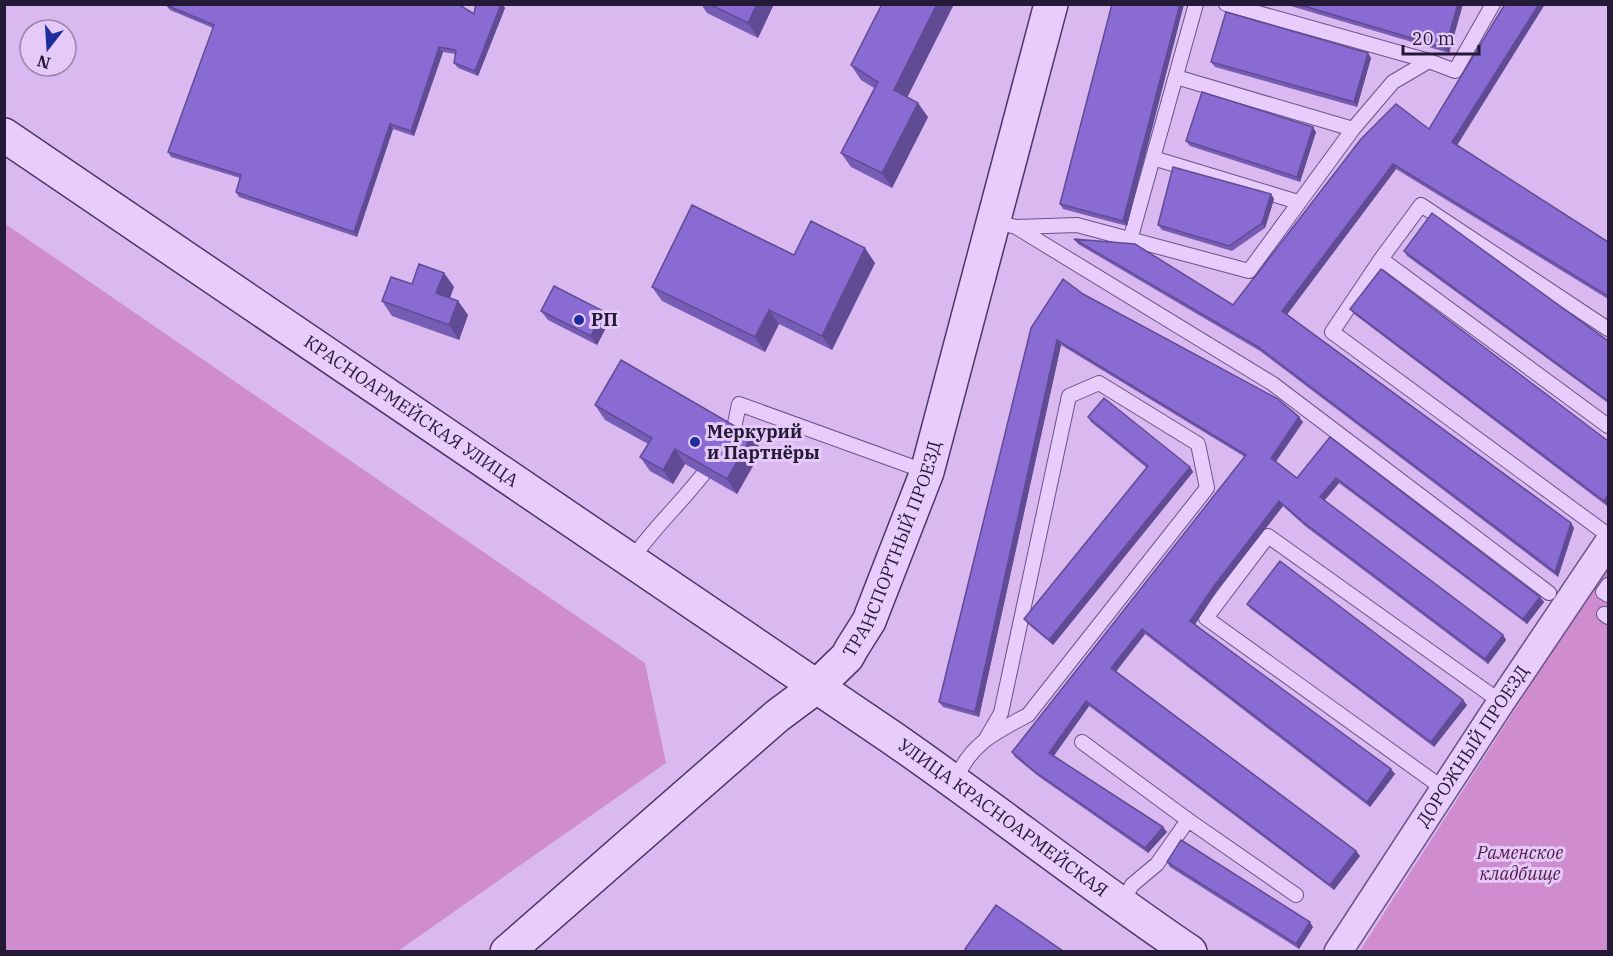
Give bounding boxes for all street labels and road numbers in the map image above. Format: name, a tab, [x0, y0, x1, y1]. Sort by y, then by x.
street label: КРАСНОАРМЕЙСКАЯ УЛИЦА	[300, 330, 524, 492]
street label: ТРАНСПОРТНЫЙ ПРОЕЗД	[837, 438, 946, 661]
street label: ДОРОЖНЫЙ ПРОЕЗД	[1411, 661, 1533, 831]
street label: УЛИЦА КРАСНОАРМЕЙСКАЯ	[894, 733, 1113, 902]

